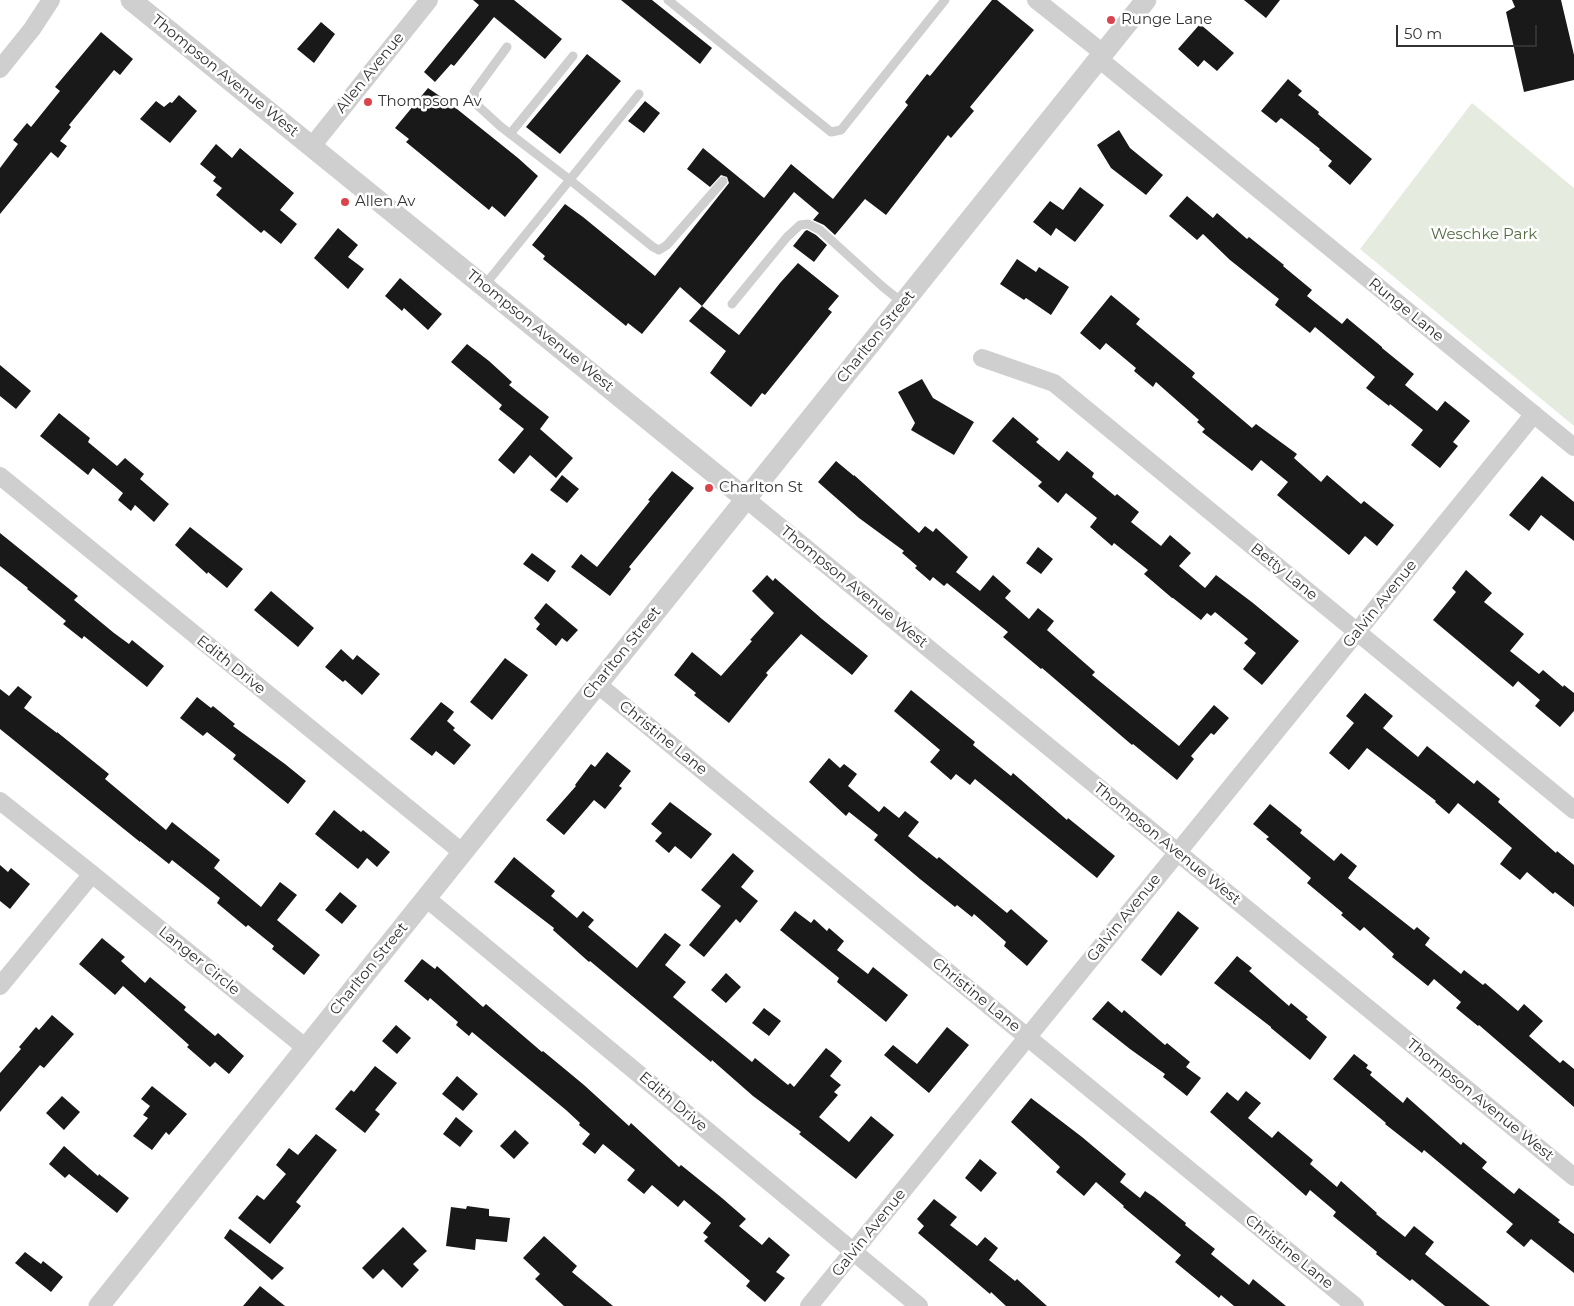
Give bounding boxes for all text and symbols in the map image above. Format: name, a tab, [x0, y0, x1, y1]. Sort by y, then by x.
street label: Thompson Avenue West	[148, 11, 302, 141]
place label: Runge Lane	[1121, 11, 1212, 29]
marker: Runge Lane	[1105, 14, 1117, 26]
scale bar	[1399, 15, 1540, 47]
text: 50 m	[1404, 24, 1442, 43]
street label: Allen Avenue	[332, 29, 408, 117]
place label: Thompson Av	[378, 93, 482, 111]
marker: Thompson Av	[362, 96, 374, 108]
place label: Allen Av	[355, 193, 415, 211]
marker: Allen Av	[339, 196, 351, 208]
park label: Weschke Park	[1431, 226, 1537, 244]
street label: Thompson Avenue West	[463, 266, 617, 396]
street label: Runge Lane	[1365, 274, 1447, 346]
street label: Charlton Street	[833, 287, 919, 387]
place label: Charlton St	[719, 479, 803, 497]
marker: Charlton St	[703, 482, 715, 494]
street label: Thompson Avenue West	[777, 522, 931, 652]
street label: Betty Lane	[1247, 540, 1321, 604]
street label: Galvin Avenue	[1339, 557, 1421, 651]
street label: Charlton Street	[579, 603, 665, 703]
street label: Edith Drive	[193, 632, 269, 698]
street label: Christine Lane	[615, 697, 711, 779]
street label: Thompson Avenue West	[1090, 779, 1244, 909]
street label: Galvin Avenue	[1083, 871, 1165, 965]
street label: Charlton Street	[326, 919, 412, 1019]
street label: Langer Circle	[155, 923, 243, 999]
street label: Christine Lane	[928, 954, 1024, 1036]
street label: Thompson Avenue West	[1403, 1035, 1557, 1165]
street label: Edith Drive	[635, 1068, 711, 1136]
street label: Galvin Avenue	[828, 1186, 910, 1280]
street label: Christine Lane	[1241, 1211, 1337, 1293]

